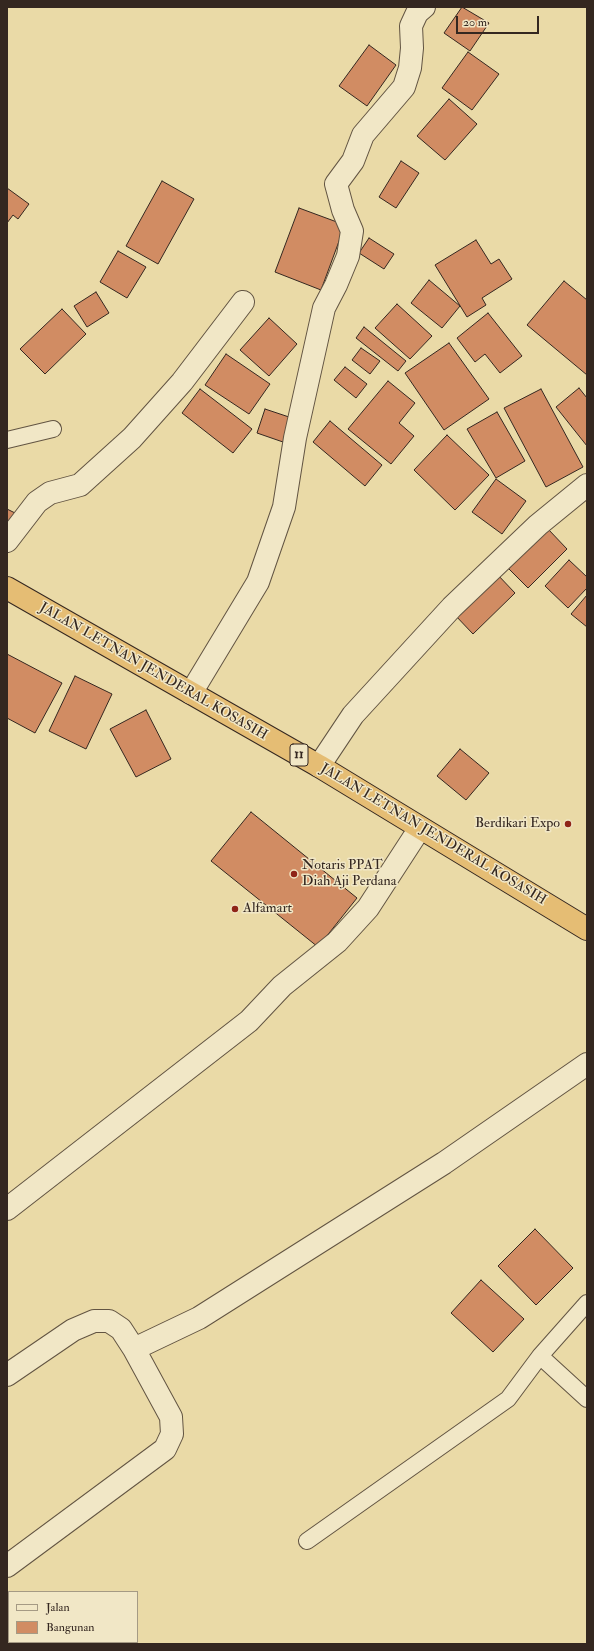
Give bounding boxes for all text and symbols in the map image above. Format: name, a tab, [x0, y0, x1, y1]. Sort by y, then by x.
scale bar	[458, 8, 541, 34]
text: 20 m	[463, 15, 487, 30]
street label: JALAN LETNAN JENDERAL KOSASIH	[36, 600, 270, 744]
road number: 11	[290, 744, 308, 766]
street label: JALAN LETNAN JENDERAL KOSASIH	[317, 761, 549, 909]
place label: Berdikari Expo	[475, 816, 560, 832]
marker: Berdikari Expo	[563, 819, 573, 829]
place label: Notaris PPAT Diah Aji Perdana	[302, 858, 396, 890]
marker: Notaris PPAT Diah Aji Perdana	[289, 869, 299, 879]
place label: Alfamart	[243, 901, 292, 917]
marker: Alfamart	[230, 904, 240, 914]
legend	[8, 1591, 138, 1643]
text: Jalan	[46, 1600, 70, 1615]
text: Bangunan	[46, 1620, 95, 1635]

